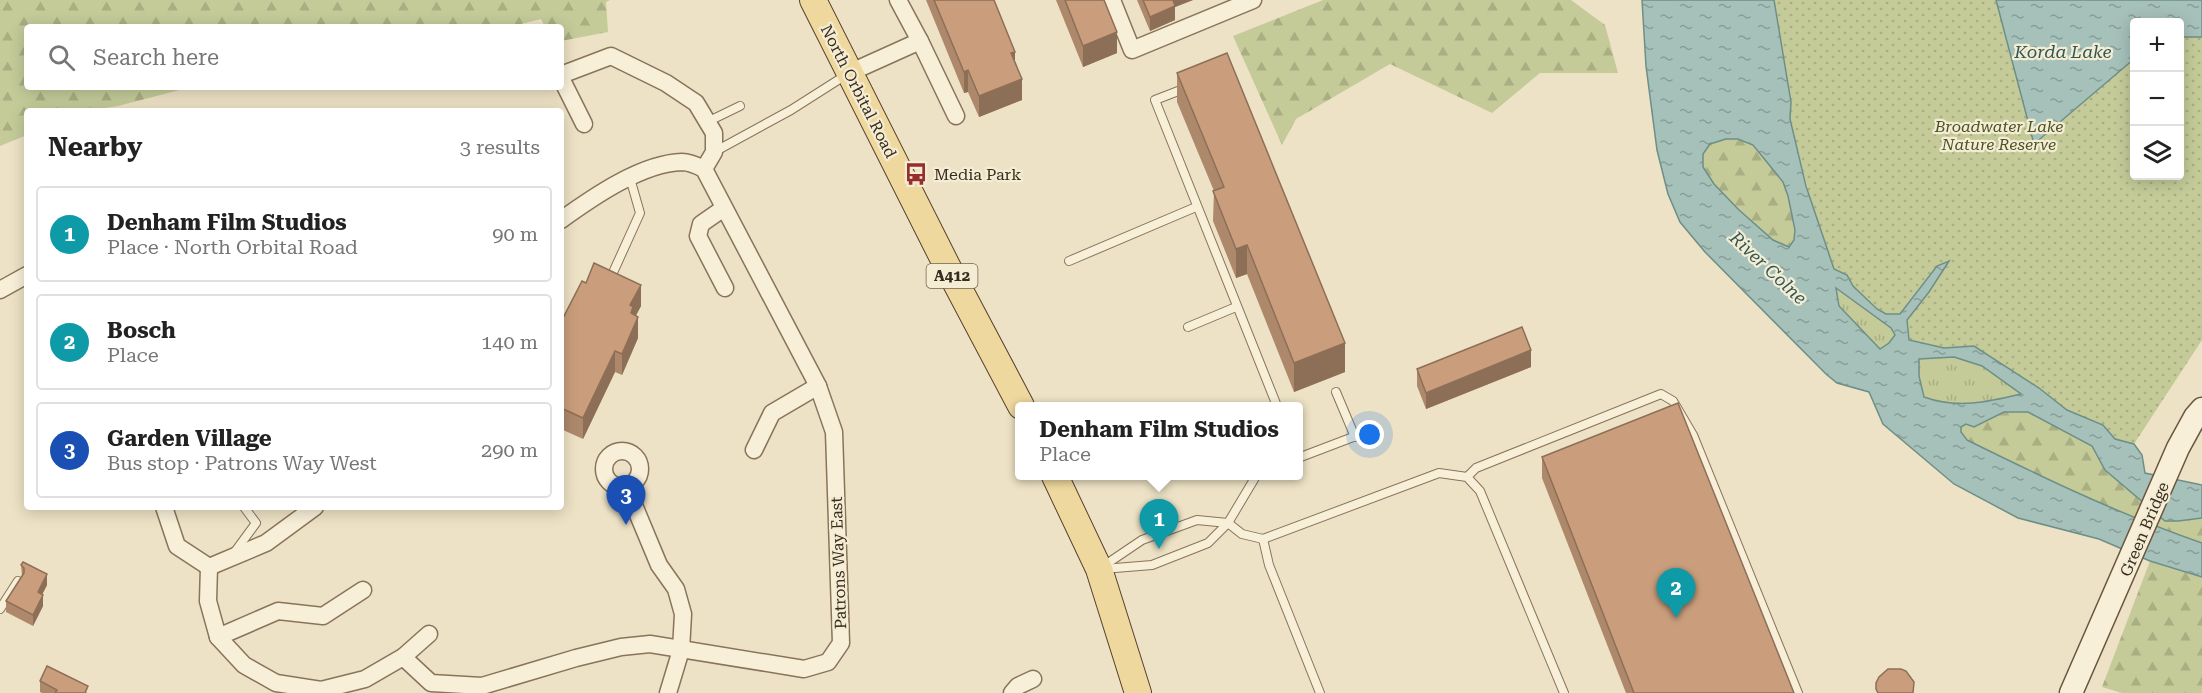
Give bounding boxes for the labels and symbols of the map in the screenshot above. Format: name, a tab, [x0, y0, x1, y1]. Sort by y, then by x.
street label: North Orbital Road	[817, 21, 900, 161]
water label: Korda Lake	[2013, 41, 2112, 62]
park label: Broadwater Lake Nature Reserve	[1934, 117, 2063, 154]
bus stop icon: Media Park	[903, 161, 929, 187]
place label: Media Park	[934, 165, 1021, 184]
water label: River Colne	[1725, 226, 1811, 308]
road number: A412	[926, 264, 978, 288]
your location	[1355, 420, 1384, 449]
pin: 3	[606, 476, 646, 525]
street label: Green Bridge	[2116, 479, 2173, 579]
street label: Patrons Way East	[827, 496, 850, 630]
pin: 1	[1140, 500, 1178, 549]
pin: 2	[1656, 568, 1696, 618]

